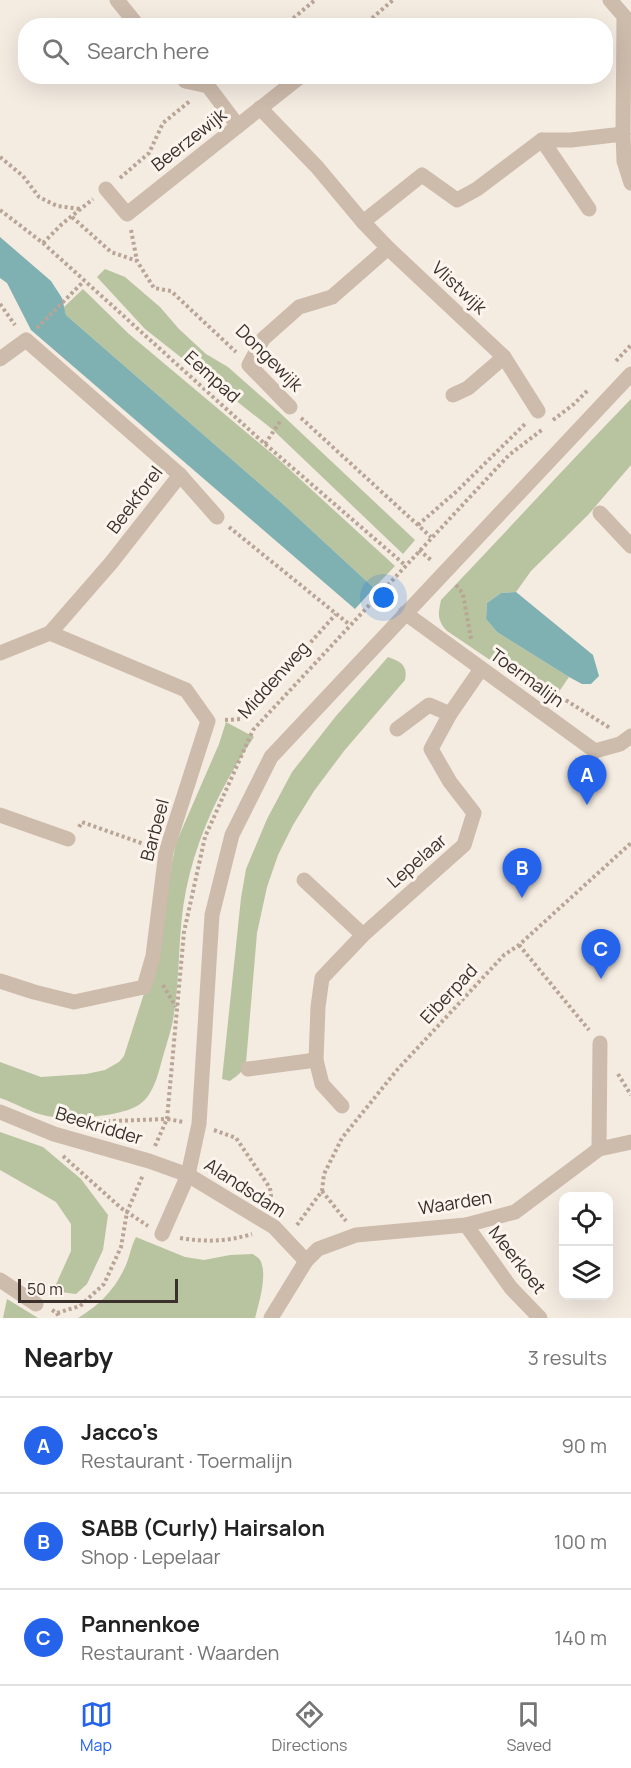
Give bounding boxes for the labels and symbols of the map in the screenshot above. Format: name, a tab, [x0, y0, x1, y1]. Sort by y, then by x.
street label: Beerzewijk	[146, 102, 232, 176]
street label: Vlistwijk	[427, 256, 493, 320]
street label: Dongewijk	[231, 319, 309, 397]
street label: Eempad	[180, 345, 246, 408]
street label: Beekforel	[101, 461, 167, 538]
your location	[369, 583, 398, 612]
street label: Middenweg	[232, 636, 314, 723]
street label: Toermalijn	[486, 642, 569, 712]
pin: A	[568, 756, 606, 805]
street label: Barbeel	[134, 796, 174, 863]
street label: Lepelaar	[382, 827, 452, 893]
pin: B	[502, 848, 542, 898]
pin: C	[582, 930, 620, 979]
street label: Eiberpad	[414, 958, 482, 1028]
street label: Beekridder	[53, 1100, 146, 1150]
street label: Alandsdam	[200, 1152, 291, 1222]
street label: Waarden	[416, 1184, 493, 1220]
street label: Meerkoet	[484, 1221, 552, 1298]
scale bar	[18, 1276, 178, 1304]

